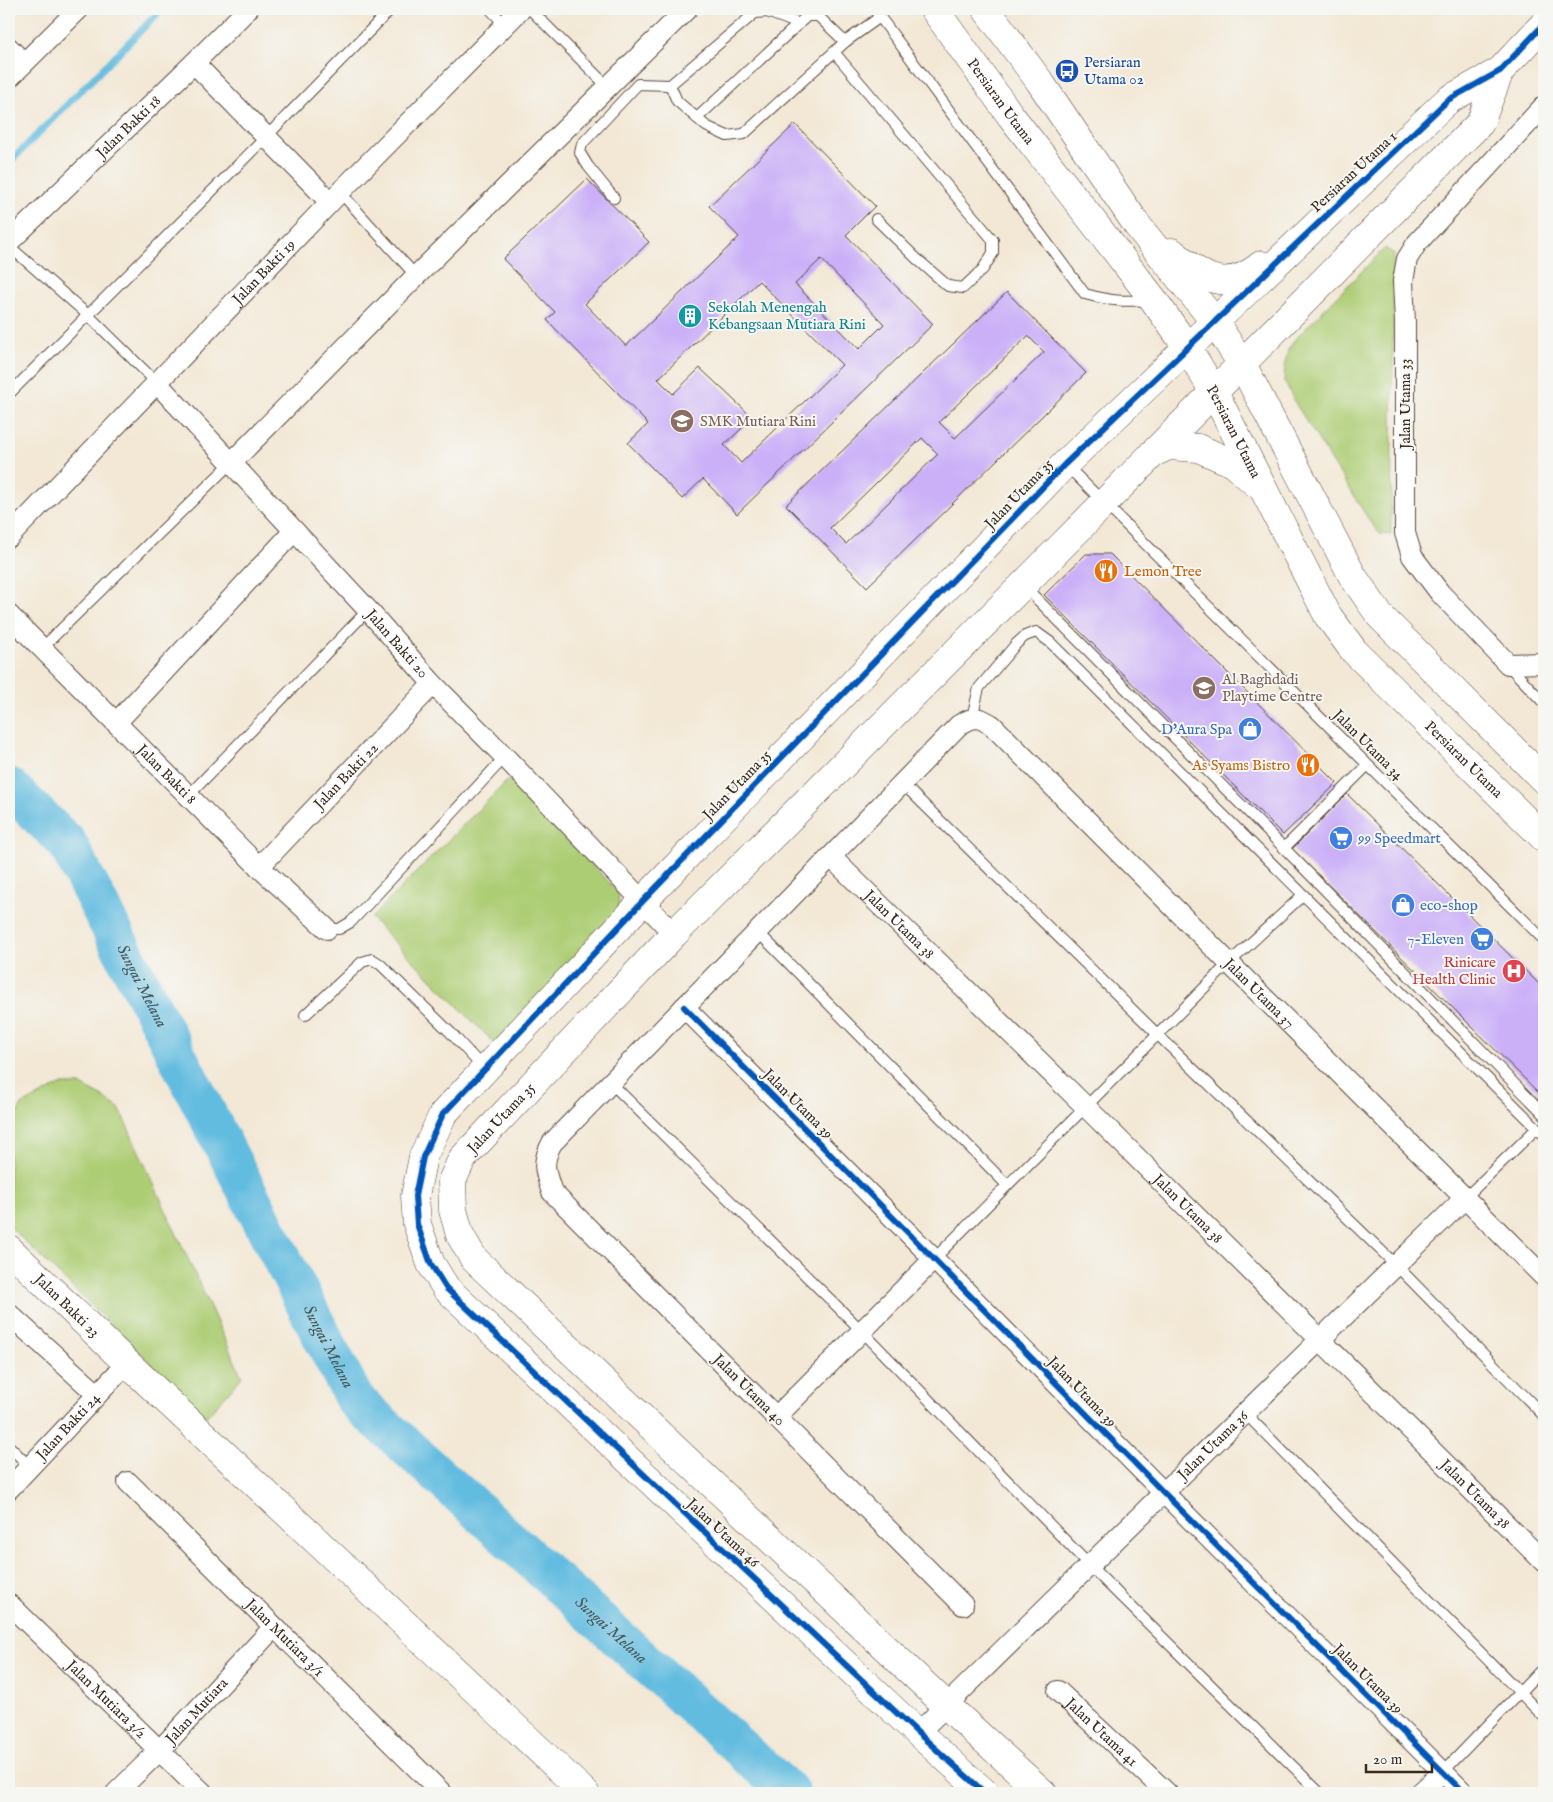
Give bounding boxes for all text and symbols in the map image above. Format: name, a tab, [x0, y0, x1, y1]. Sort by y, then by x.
place label: Persiaran Utama 02	[1084, 53, 1144, 89]
street label: Persiaran Utama	[963, 55, 1039, 148]
bus stop icon: Persiaran Utama 02	[1054, 58, 1080, 84]
street label: Jalan Bakti 18	[91, 91, 165, 163]
street label: Persiaran Utama 1	[1307, 127, 1401, 217]
street label: Jalan Bakti 19	[227, 235, 299, 309]
place label: Sekolah Menengah Kebangsaan Mutiara Rini	[708, 298, 866, 334]
building icon: Sekolah Menengah Kebangsaan Mutiara Rini	[677, 303, 703, 329]
street label: Jalan Utama 33	[1396, 359, 1415, 451]
street label: Persiaran Utama	[1202, 381, 1266, 482]
school or university icon: SMK Mutiara Rini	[669, 408, 695, 434]
place label: SMK Mutiara Rini	[700, 412, 816, 431]
street label: Jalan Utama 35	[979, 454, 1058, 535]
restaurant icon: Lemon Tree	[1093, 558, 1119, 584]
place label: Lemon Tree	[1124, 562, 1202, 581]
street label: Jalan Bakti 20	[361, 604, 433, 682]
place label: Al Baghdadi Playtime Centre	[1221, 670, 1323, 706]
school or university icon: Al Baghdadi Playtime Centre	[1191, 675, 1217, 701]
street label: Jalan Utama 34	[1327, 704, 1408, 785]
shop icon: D'Aura Spa	[1237, 716, 1263, 742]
street label: Persiaran Utama	[1421, 717, 1507, 802]
place label: D'Aura Spa	[1161, 720, 1233, 739]
street label: Jalan Bakti 22	[308, 738, 382, 815]
street label: Jalan Bakti 8	[132, 739, 201, 808]
street label: Jalan Utama 35	[697, 745, 776, 826]
restaurant icon: As Syams Bistro	[1295, 752, 1321, 778]
place label: As Syams Bistro	[1191, 756, 1290, 775]
supermarket icon: 99 Speedmart	[1328, 825, 1354, 851]
place label: 99 Speedmart	[1357, 829, 1441, 848]
street label: Jalan Utama 38	[859, 884, 939, 963]
shop icon: eco-shop	[1390, 892, 1416, 918]
place label: eco-shop	[1420, 896, 1478, 915]
supermarket icon: 7-Eleven	[1469, 926, 1495, 952]
place label: 7-Eleven	[1407, 930, 1464, 949]
water label: Sungai Melana	[111, 941, 171, 1031]
street label: Jalan Utama 37	[1219, 953, 1299, 1032]
place label: Rinicare Health Clinic	[1412, 953, 1496, 989]
hospital icon: Rinicare Health Clinic	[1501, 958, 1527, 984]
street label: Jalan Utama 39	[758, 1064, 837, 1143]
street label: Jalan Utama 35	[462, 1078, 539, 1159]
street label: Jalan Utama 38	[1148, 1168, 1227, 1247]
street label: Jalan Bakti 23	[29, 1268, 104, 1341]
water label: Sungai Melana	[298, 1302, 357, 1392]
street label: Jalan Utama 40	[708, 1349, 789, 1430]
street label: Jalan Utama 39	[1042, 1351, 1121, 1432]
street label: Jalan Bakti 24	[30, 1388, 104, 1465]
street label: Jalan Utama 36	[1172, 1406, 1252, 1485]
street label: Jalan Utama 38	[1435, 1454, 1514, 1533]
street label: Jalan Utama 46	[681, 1493, 764, 1572]
street label: Jalan Mutiara 3/1	[240, 1593, 328, 1681]
water label: Sungai Melana	[570, 1593, 651, 1669]
street label: Jalan Utama 39	[1328, 1639, 1407, 1718]
street label: Jalan Mutiara 3/2	[61, 1655, 151, 1742]
street label: Jalan Mutiara	[160, 1673, 232, 1749]
street label: Jalan Utama 41	[1060, 1692, 1142, 1770]
scale bar	[1366, 1742, 1432, 1774]
text: 20 m	[1373, 1750, 1403, 1769]

